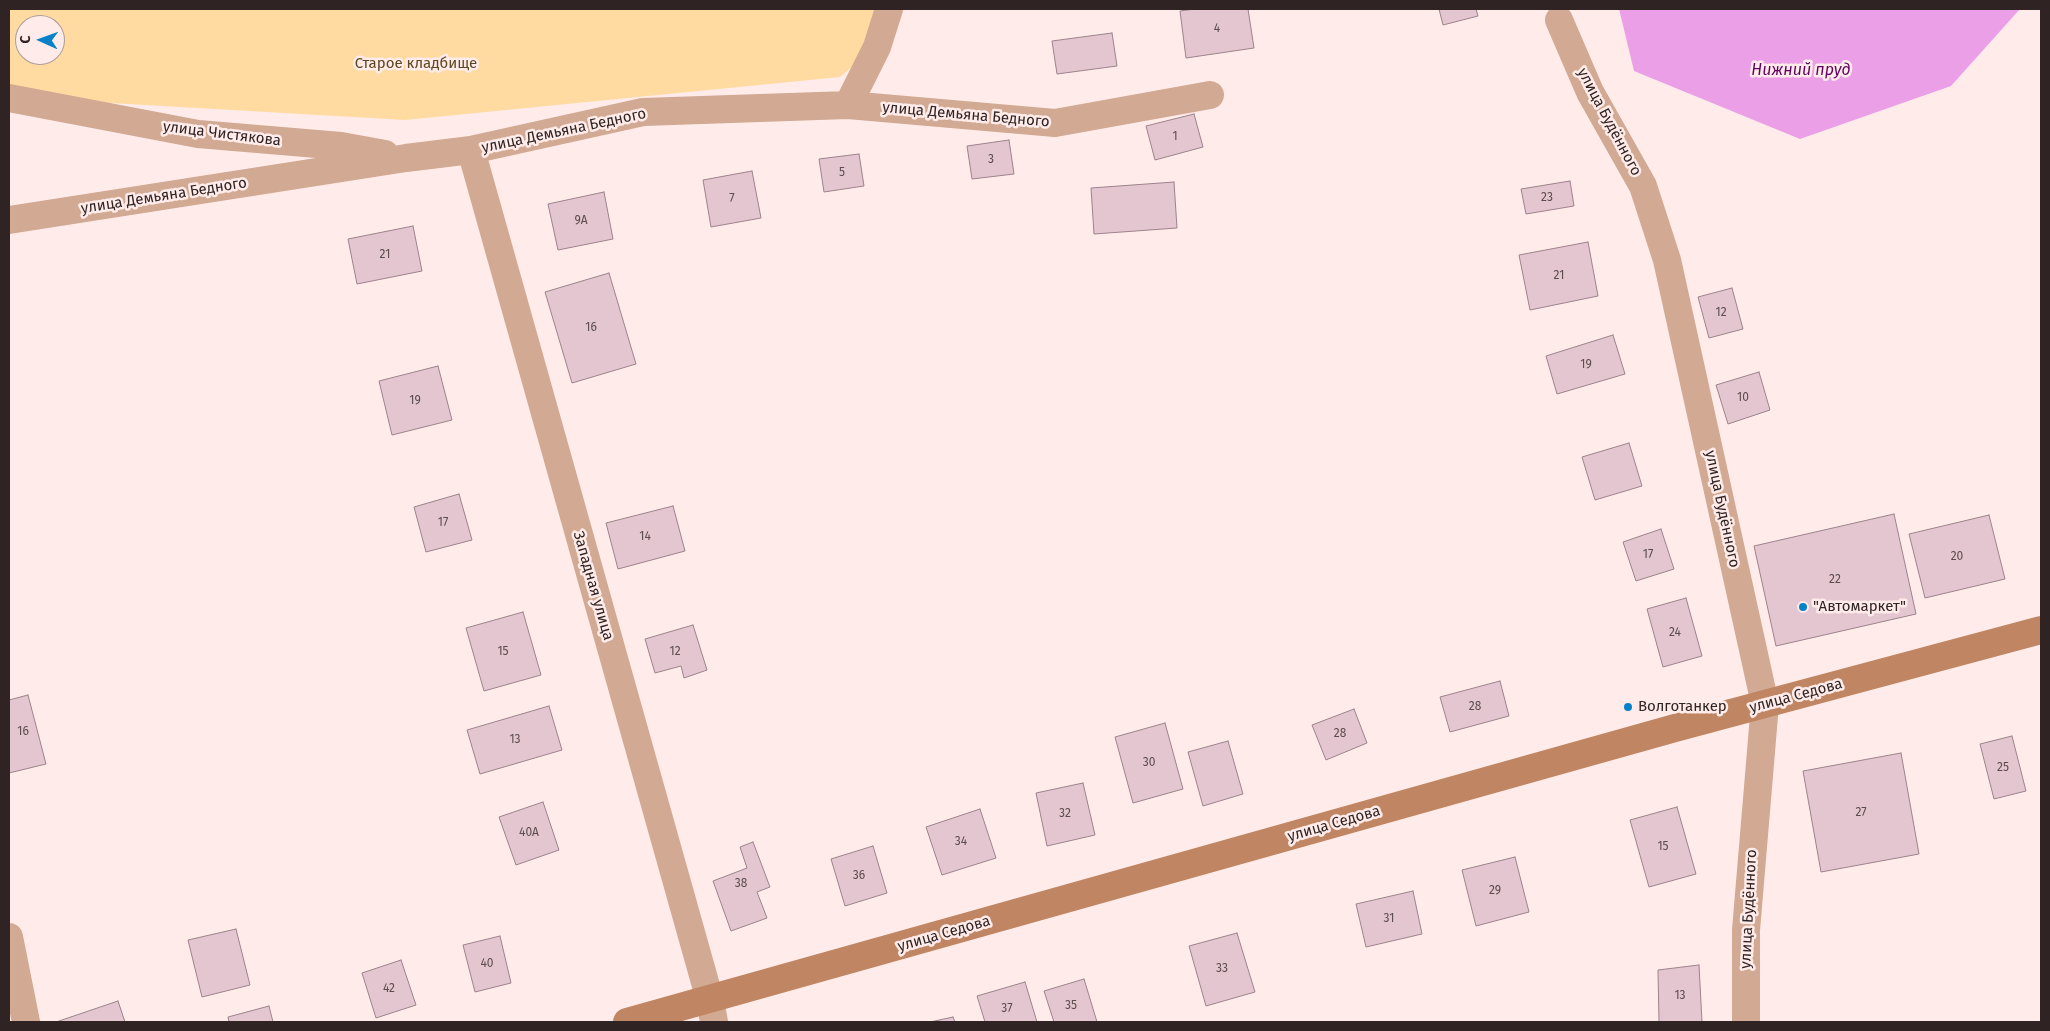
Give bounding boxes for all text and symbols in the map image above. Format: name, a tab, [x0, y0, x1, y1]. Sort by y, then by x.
north arrow	[15, 15, 65, 65]
house number: 4	[1214, 22, 1220, 36]
text: С	[17, 35, 34, 44]
park label: Старое кладбище	[355, 55, 477, 73]
water label: Нижний пруд	[1751, 61, 1851, 81]
street label: улица Будённого	[1573, 65, 1645, 179]
street label: улица Демьяна Бедного	[882, 99, 1050, 131]
street label: улица Демьяна Бедного	[480, 105, 648, 157]
street label: улица Чистякова	[162, 118, 282, 150]
house number: 1	[1172, 130, 1178, 144]
house number: 3	[988, 153, 994, 167]
house number: 5	[839, 166, 845, 180]
street label: улица Демьяна Бедного	[80, 174, 248, 218]
house number: 23	[1541, 191, 1553, 205]
house number: 7	[729, 192, 735, 206]
house number: 9А	[574, 214, 588, 228]
house number: 21	[380, 248, 390, 262]
house number: 21	[1554, 269, 1564, 283]
house number: 12	[1715, 306, 1727, 320]
house number: 16	[585, 321, 597, 335]
house number: 19	[1580, 358, 1592, 372]
house number: 10	[1737, 391, 1749, 405]
house number: 19	[409, 394, 421, 408]
street label: улица Будённого	[1701, 449, 1743, 569]
house number: 17	[438, 516, 448, 530]
street label: Западная улица	[569, 529, 617, 643]
house number: 14	[639, 530, 651, 544]
house number: 17	[1643, 548, 1653, 562]
house number: 20	[1951, 550, 1963, 564]
house number: 22	[1829, 573, 1841, 587]
place label: "Автомаркет"	[1813, 598, 1906, 616]
marker: "Автомаркет"	[1797, 601, 1809, 613]
house number: 24	[1669, 626, 1681, 640]
house number: 15	[497, 645, 509, 659]
house number: 12	[669, 645, 681, 659]
street label: улица Седова	[1748, 675, 1844, 717]
place label: Волготанкер	[1638, 698, 1727, 716]
house number: 28	[1469, 700, 1481, 714]
marker: Волготанкер	[1622, 701, 1634, 713]
house number: 16	[17, 725, 29, 739]
house number: 28	[1334, 727, 1346, 741]
house number: 13	[509, 733, 521, 747]
house number: 30	[1143, 756, 1155, 770]
house number: 25	[1997, 761, 2009, 775]
street label: улица Седова	[1286, 802, 1382, 846]
house number: 27	[1855, 806, 1867, 820]
house number: 32	[1059, 807, 1071, 821]
house number: 40А	[519, 826, 539, 840]
house number: 34	[955, 835, 967, 849]
house number: 15	[1657, 840, 1669, 854]
street label: улица Будённого	[1737, 849, 1761, 969]
house number: 36	[853, 869, 865, 883]
house number: 38	[735, 877, 747, 891]
house number: 29	[1489, 884, 1501, 898]
street label: улица Седова	[896, 912, 992, 956]
house number: 31	[1384, 912, 1394, 926]
house number: 40	[480, 957, 494, 971]
house number: 33	[1216, 962, 1228, 976]
house number: 42	[383, 982, 395, 996]
house number: 13	[1674, 989, 1686, 1003]
house number: 35	[1065, 999, 1077, 1013]
house number: 37	[1001, 1002, 1013, 1016]

